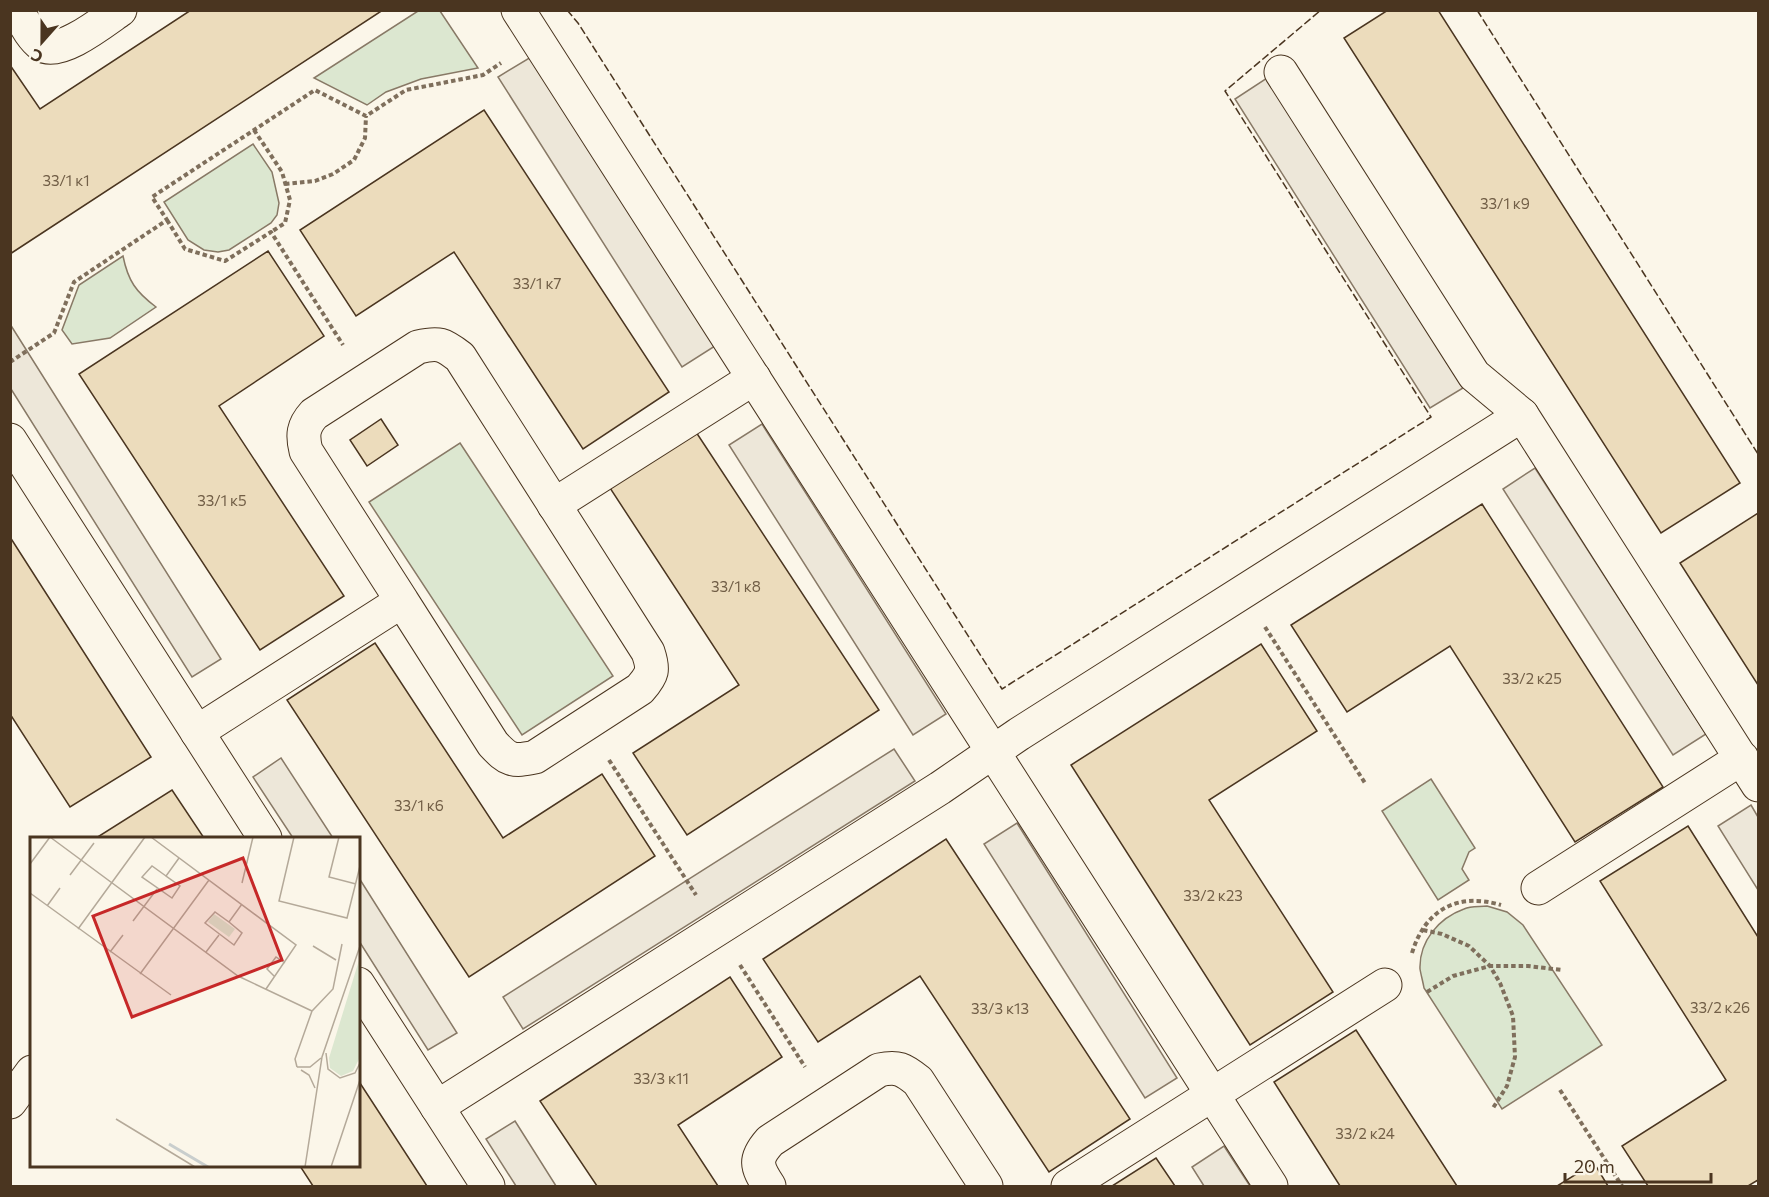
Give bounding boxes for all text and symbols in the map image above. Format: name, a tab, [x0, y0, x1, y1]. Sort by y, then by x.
north arrow	[12, 12, 72, 72]
text: С	[28, 46, 45, 67]
house number: 33/1 к1	[42, 171, 90, 189]
house number: 33/1 к9	[1480, 194, 1530, 212]
house number: 33/1 к7	[513, 274, 561, 292]
house number: 33/1 к5	[197, 491, 247, 509]
house number: 33/1 к8	[711, 577, 761, 595]
house number: 33/2 к25	[1502, 669, 1562, 687]
house number: 33/1 к6	[394, 796, 444, 814]
inset map	[30, 837, 360, 1167]
house number: 33/2 к23	[1183, 886, 1243, 904]
house number: 33/2 к26	[1690, 998, 1750, 1016]
house number: 33/3 к13	[971, 999, 1029, 1017]
house number: 33/3 к11	[633, 1069, 689, 1087]
house number: 33/2 к24	[1335, 1124, 1395, 1142]
scale bar	[1565, 1146, 1710, 1184]
text: 20 m	[1574, 1155, 1615, 1177]

